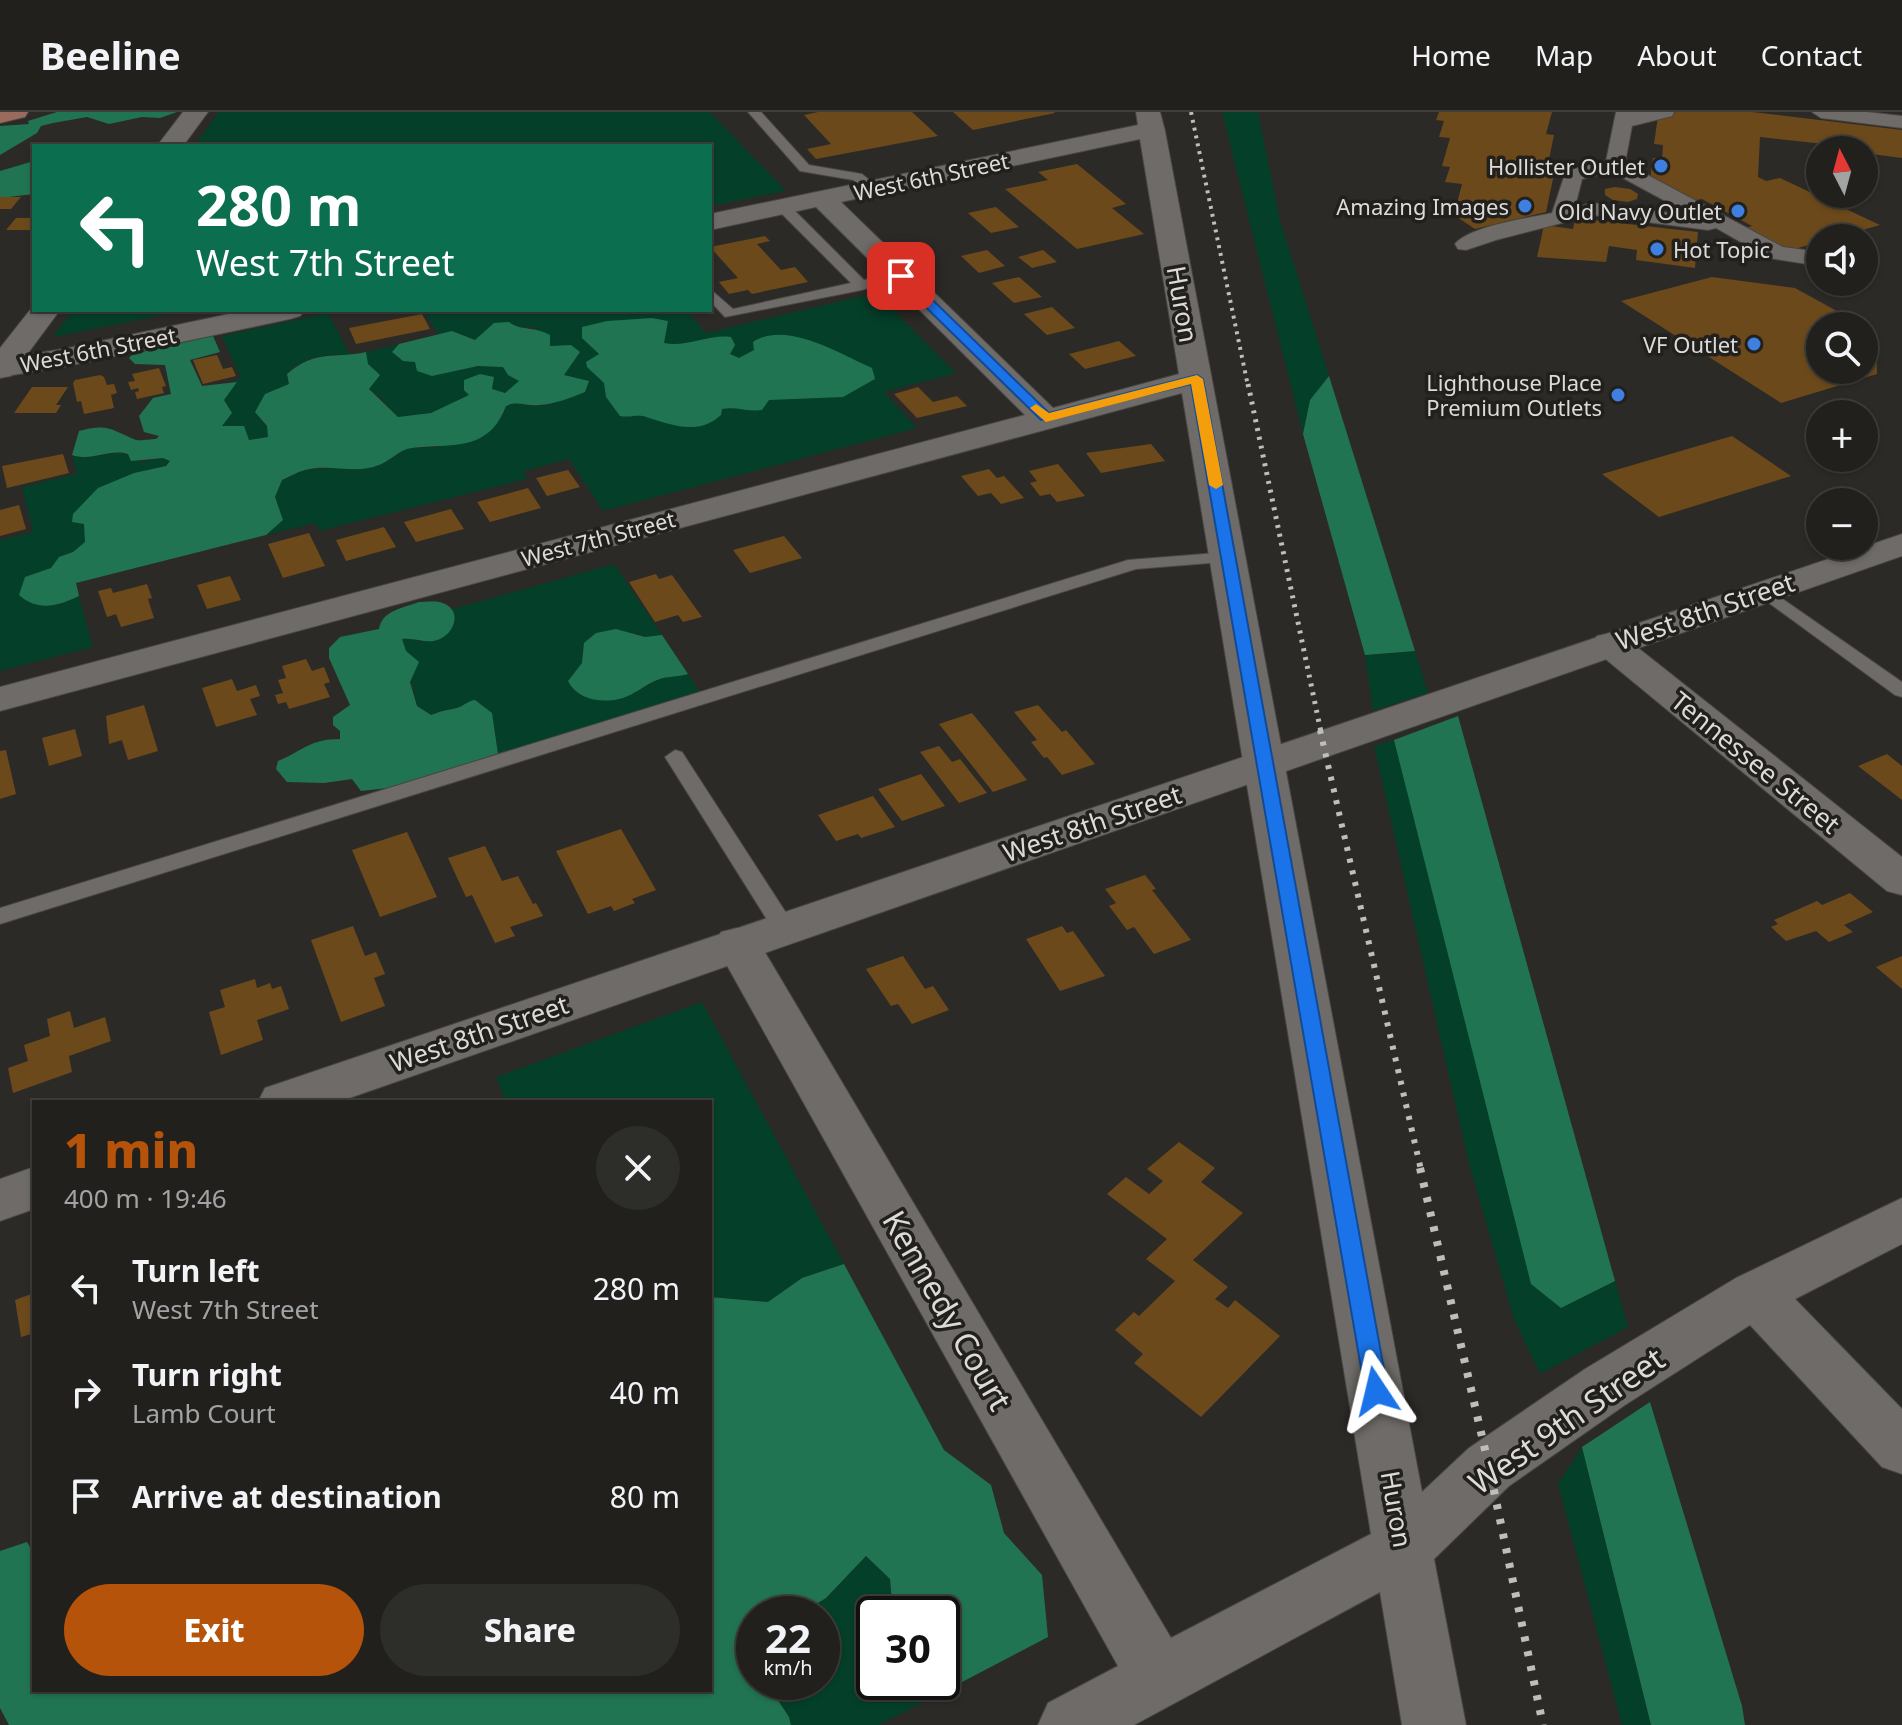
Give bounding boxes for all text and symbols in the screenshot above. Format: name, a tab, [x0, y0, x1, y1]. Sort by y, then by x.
text: Beeline	[40, 29, 181, 81]
text: Home	[1411, 36, 1491, 74]
text: Map	[1535, 36, 1593, 74]
text: About	[1637, 36, 1717, 74]
text: Contact	[1761, 36, 1862, 74]
north arrow	[1806, 136, 1878, 208]
map controls	[1806, 136, 1878, 560]
street label: West 6th Street	[851, 145, 1011, 207]
place label: Hollister Outlet	[1488, 151, 1645, 181]
marker: Hollister Outlet	[1652, 157, 1670, 175]
text: 280 m	[196, 166, 361, 242]
icon: left	[64, 176, 168, 280]
place label: Amazing Images	[1336, 191, 1509, 221]
place label: Old Navy Outlet	[1558, 196, 1722, 226]
marker: Amazing Images	[1516, 197, 1534, 215]
marker: Old Navy Outlet	[1729, 202, 1747, 220]
button: sound	[1806, 224, 1878, 296]
place label: Hot Topic	[1673, 234, 1770, 264]
text: West 7th Street	[196, 238, 454, 287]
marker: Hot Topic	[1648, 240, 1666, 258]
pin	[867, 242, 935, 310]
icon: arrive	[879, 254, 923, 298]
street label: Huron	[1159, 263, 1207, 345]
button: search	[1806, 312, 1878, 384]
street label: West 6th Street	[18, 319, 178, 379]
place label: VF Outlet	[1643, 329, 1738, 359]
marker: VF Outlet	[1745, 335, 1763, 353]
place label: Lighthouse Place Premium Outlets	[1426, 367, 1602, 422]
marker: Lighthouse Place Premium Outlets	[1609, 386, 1627, 404]
button: +	[1806, 400, 1878, 472]
button: −	[1806, 488, 1878, 560]
street label: West 7th Street	[518, 503, 678, 573]
street label: West 8th Street	[1611, 564, 1799, 658]
street label: Tennessee Street	[1664, 683, 1848, 841]
street label: West 8th Street	[998, 776, 1186, 870]
street label: West 8th Street	[385, 986, 573, 1080]
text: 1 min	[64, 1117, 198, 1182]
button: close	[596, 1126, 680, 1210]
text: 400 m · 19:46	[64, 1180, 227, 1216]
street label: Kennedy Court	[873, 1202, 1023, 1418]
text: Turn left	[132, 1250, 260, 1291]
icon: left	[64, 1266, 108, 1310]
text: 280 m	[593, 1268, 680, 1309]
text: West 7th Street	[132, 1291, 319, 1327]
street label: West 9th Street	[1460, 1337, 1672, 1503]
position arrow	[1334, 1349, 1418, 1433]
text: Turn right	[132, 1354, 282, 1395]
icon: right	[64, 1370, 108, 1414]
text: 40 m	[610, 1372, 680, 1413]
text: Lamb Court	[132, 1395, 276, 1431]
street label: Huron	[1373, 1468, 1421, 1550]
icon: arrive	[64, 1474, 108, 1518]
text: Arrive at destination	[132, 1476, 442, 1517]
text: 80 m	[610, 1476, 680, 1517]
button: Exit	[64, 1584, 364, 1676]
button: Share	[380, 1584, 680, 1676]
speed limit sign: 30	[856, 1596, 960, 1700]
text: 22	[765, 1610, 811, 1665]
text: km/h	[763, 1654, 813, 1681]

